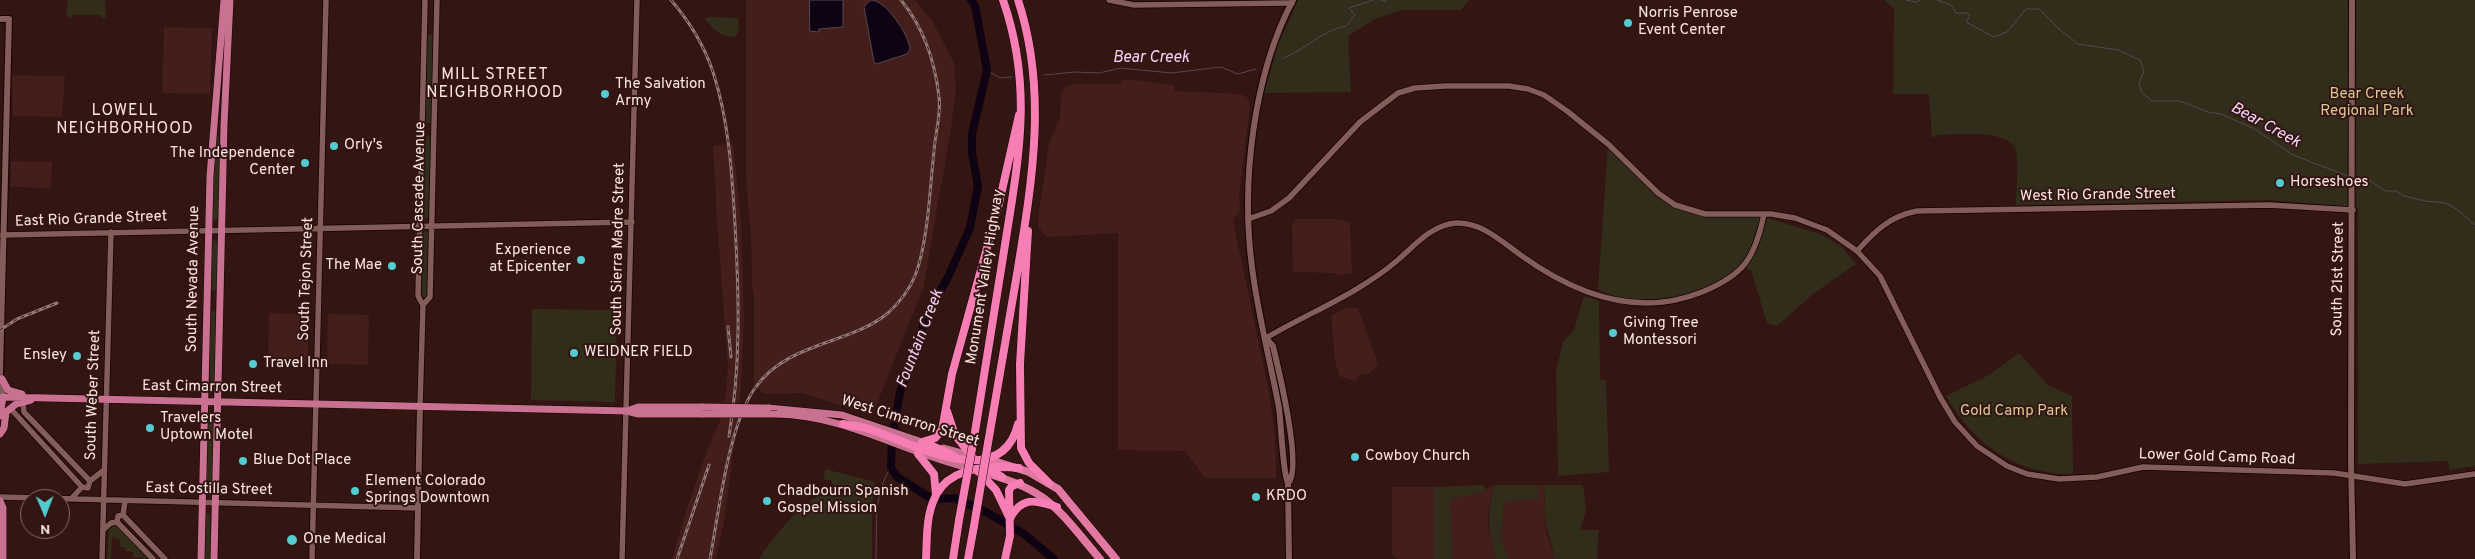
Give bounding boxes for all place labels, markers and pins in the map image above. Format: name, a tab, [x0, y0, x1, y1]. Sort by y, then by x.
place label: Norris Penrose Event Center	[1638, 5, 1738, 40]
marker: Norris Penrose Event Center	[1622, 17, 1634, 29]
place label: The Salvation Army	[615, 76, 706, 111]
marker: The Salvation Army	[599, 88, 611, 100]
place label: Orly's	[344, 137, 383, 155]
marker: Orly's	[328, 140, 340, 152]
place label: The Independence Center	[170, 145, 295, 180]
marker: The Independence Center	[299, 157, 311, 169]
place label: Horseshoes	[2290, 174, 2369, 192]
marker: Horseshoes	[2274, 177, 2286, 189]
place label: Experience at Epicenter	[489, 242, 571, 277]
marker: Experience at Epicenter	[575, 254, 587, 266]
place label: The Mae	[325, 257, 382, 275]
marker: The Mae	[386, 260, 398, 272]
place label: Giving Tree Montessori	[1623, 315, 1699, 350]
marker: Giving Tree Montessori	[1607, 327, 1619, 339]
place label: WEIDNER FIELD	[584, 344, 693, 362]
place label: Ensley	[23, 347, 67, 365]
marker: WEIDNER FIELD	[568, 347, 580, 359]
marker: Ensley	[71, 350, 83, 362]
place label: Travel Inn	[263, 355, 328, 373]
marker: Travel Inn	[247, 358, 259, 370]
place label: Travelers Uptown Motel	[160, 410, 253, 445]
marker: Travelers Uptown Motel	[144, 422, 156, 434]
place label: Cowboy Church	[1365, 448, 1470, 466]
marker: Cowboy Church	[1349, 451, 1361, 463]
place label: Blue Dot Place	[253, 452, 351, 470]
marker: Blue Dot Place	[237, 455, 249, 467]
place label: Element Colorado Springs Downtown	[365, 473, 490, 508]
place label: Chadbourn Spanish Gospel Mission	[777, 483, 909, 518]
marker: Element Colorado Springs Downtown	[349, 485, 361, 497]
place label: KRDO	[1266, 488, 1307, 506]
marker: KRDO	[1250, 491, 1262, 503]
marker: Chadbourn Spanish Gospel Mission	[761, 495, 773, 507]
place label: One Medical	[303, 531, 386, 549]
marker: One Medical	[285, 533, 299, 547]

